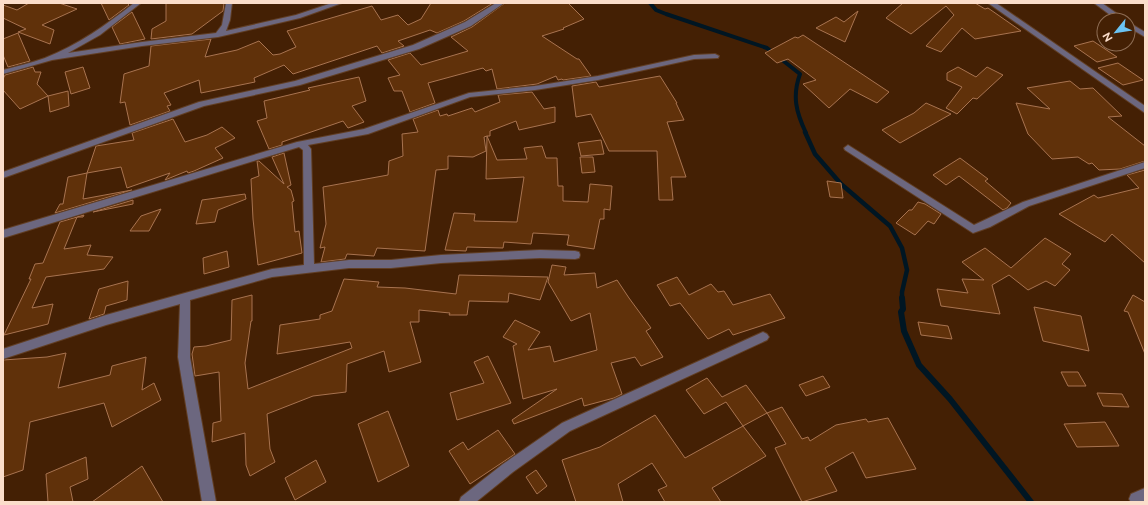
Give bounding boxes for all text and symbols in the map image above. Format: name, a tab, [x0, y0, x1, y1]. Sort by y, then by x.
north arrow	[1096, 12, 1136, 52]
text: N	[1100, 30, 1116, 44]

